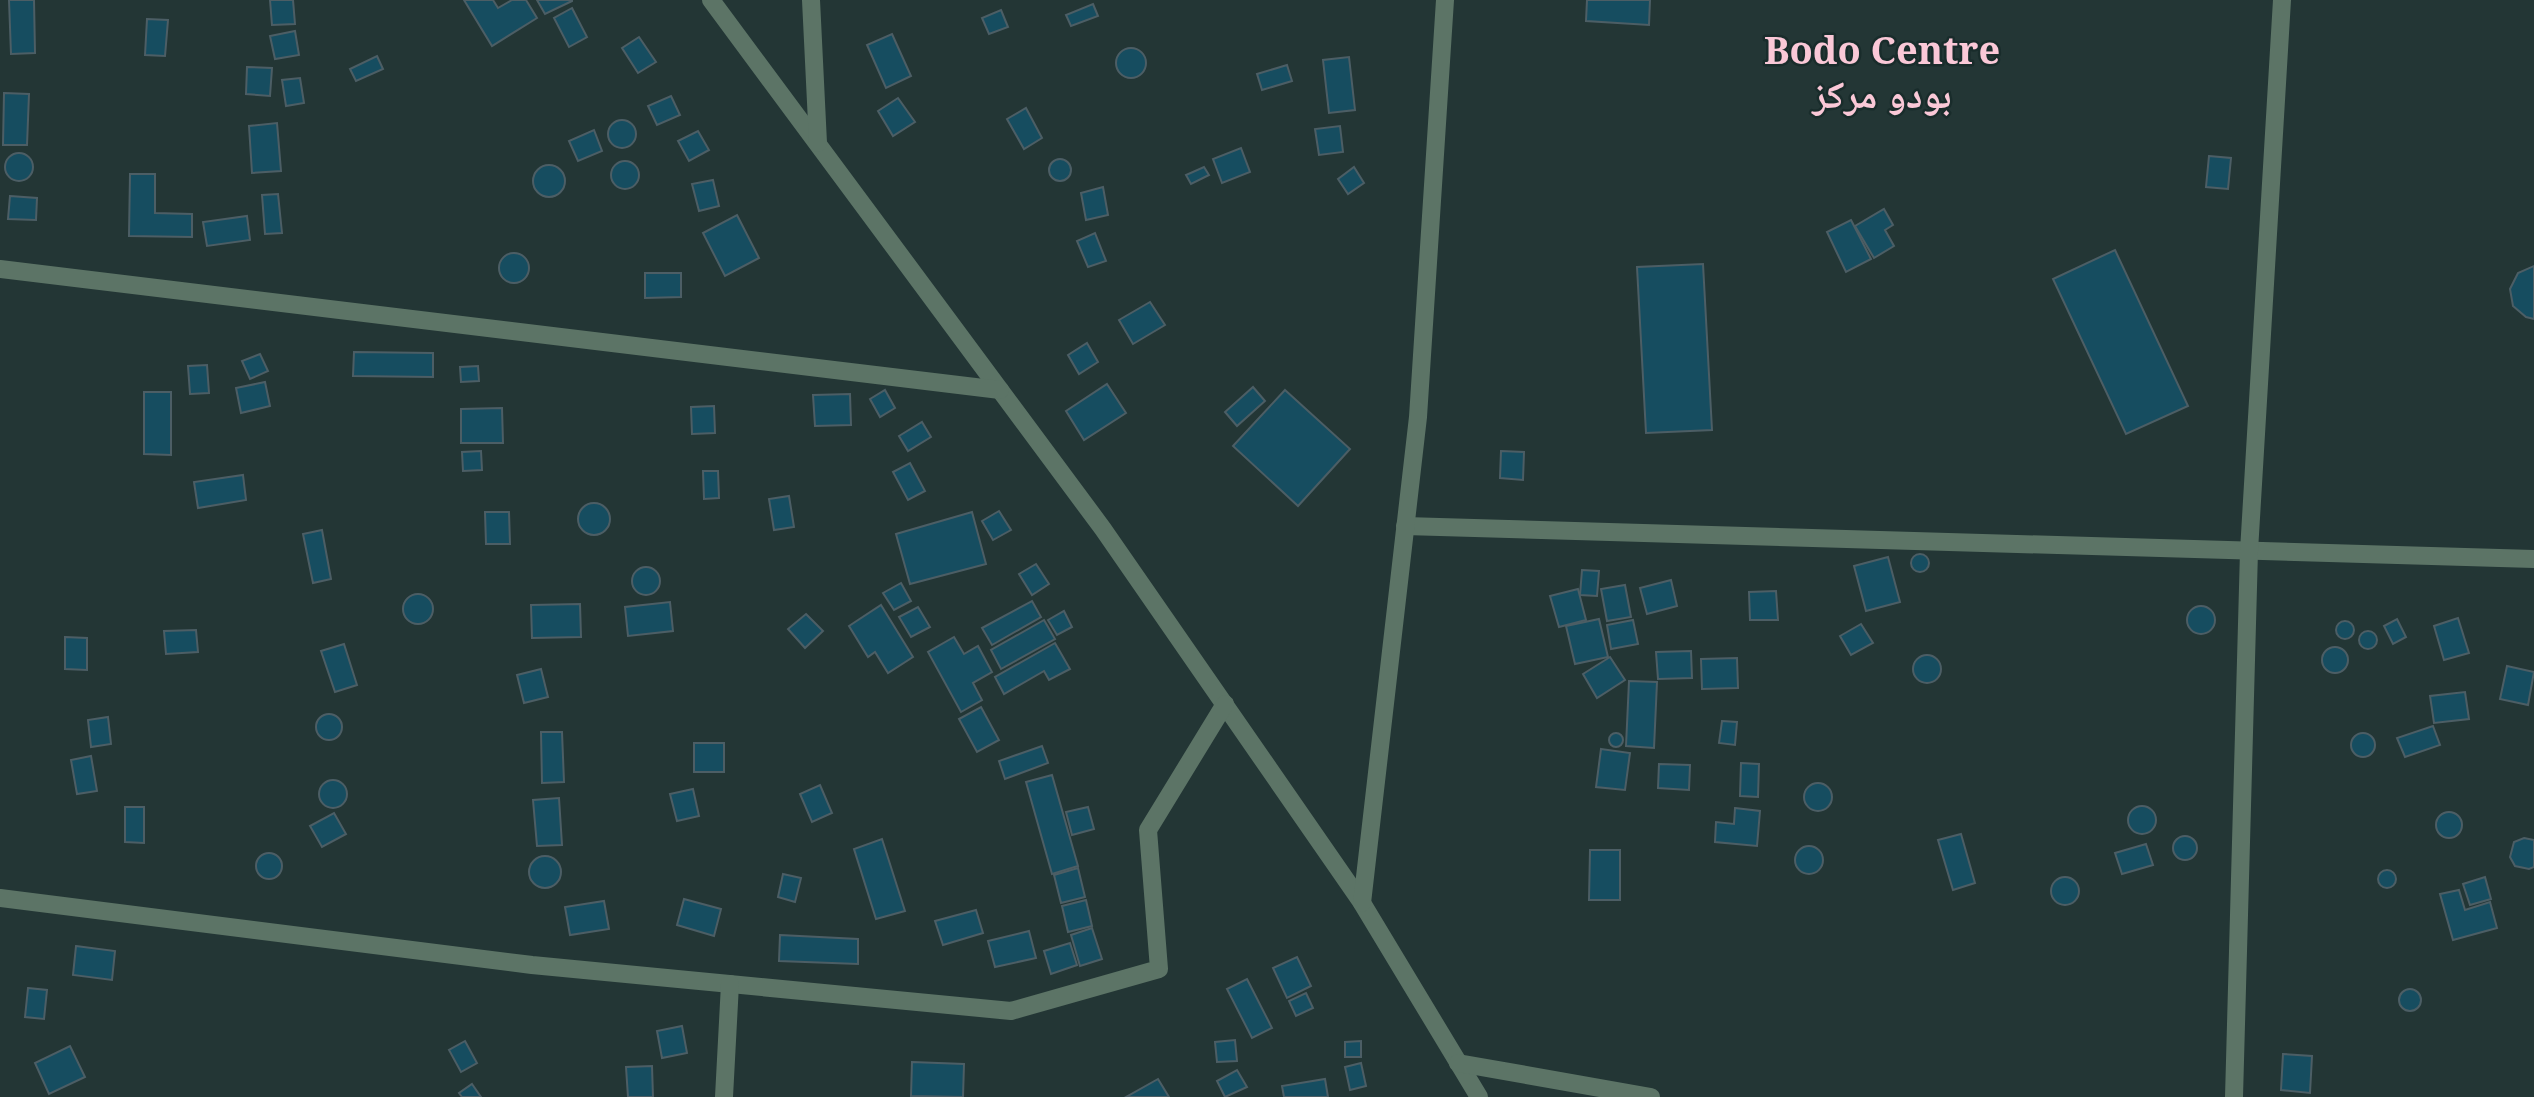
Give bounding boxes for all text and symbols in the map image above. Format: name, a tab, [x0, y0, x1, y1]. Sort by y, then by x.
district label: Bodo Centre بودو مركز	[1764, 23, 2000, 119]

